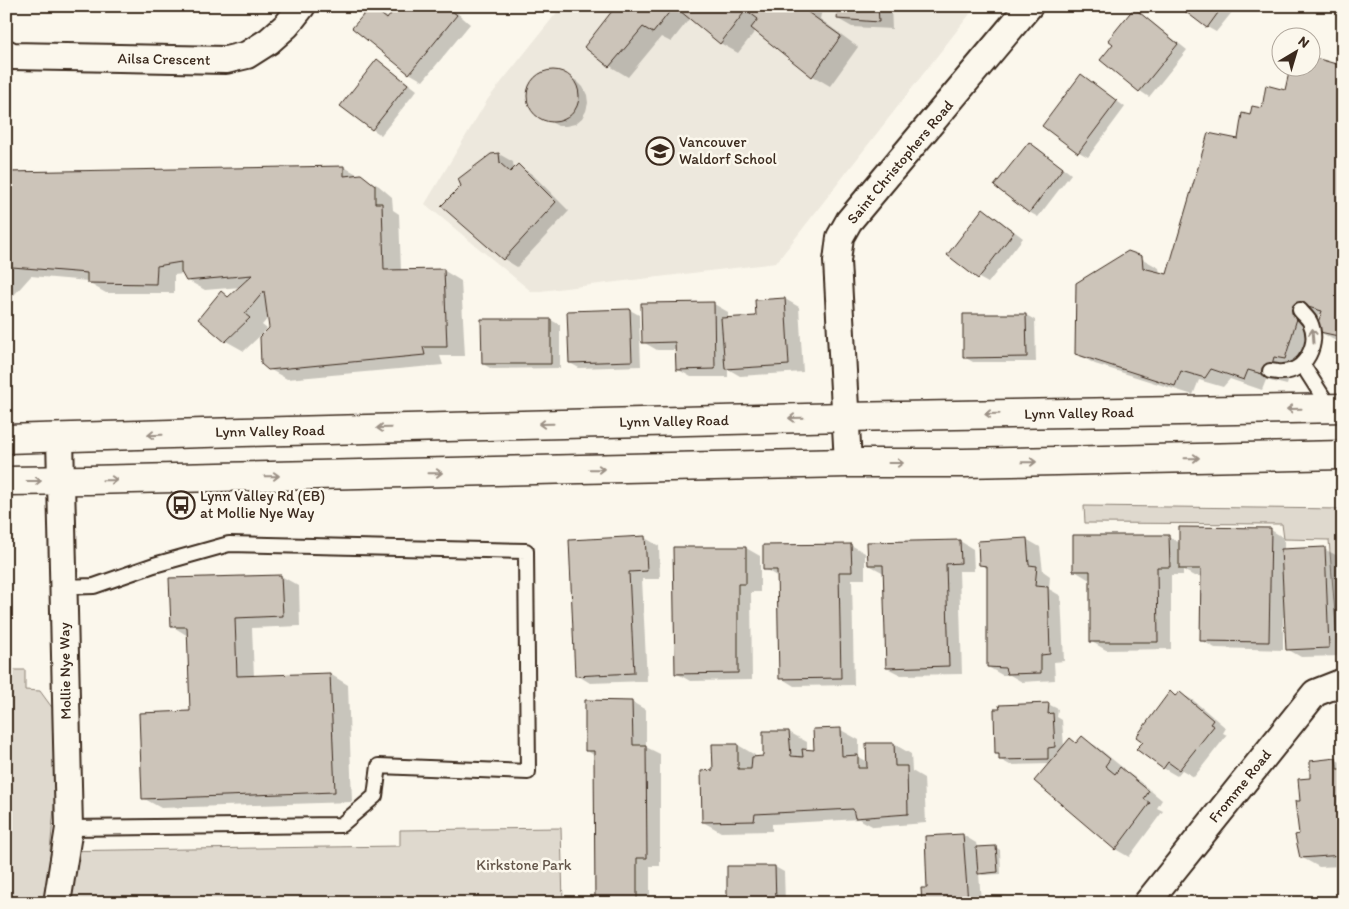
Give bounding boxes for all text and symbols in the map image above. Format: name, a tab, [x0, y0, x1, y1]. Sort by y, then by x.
north arrow	[1272, 28, 1322, 78]
text: N	[1295, 33, 1313, 52]
street label: Ailsa Crescent	[117, 49, 211, 69]
street label: Saint Christophers Road	[843, 97, 957, 227]
place label: Vancouver Waldorf School	[679, 133, 778, 168]
school or university icon: Vancouver Waldorf School	[645, 136, 675, 166]
one-way arrow	[1308, 329, 1317, 345]
street label: Lynn Valley Road	[1024, 403, 1135, 423]
one-way arrow	[1286, 404, 1302, 413]
one-way arrow	[984, 409, 1000, 419]
street label: Lynn Valley Road	[619, 411, 730, 431]
one-way arrow	[788, 413, 804, 423]
one-way arrow	[538, 420, 554, 429]
street label: Lynn Valley Road	[215, 421, 326, 441]
one-way arrow	[376, 424, 392, 433]
one-way arrow	[147, 430, 163, 439]
one-way arrow	[1183, 453, 1199, 463]
one-way arrow	[1021, 457, 1037, 466]
one-way arrow	[888, 458, 904, 468]
one-way arrow	[588, 464, 605, 474]
one-way arrow	[427, 468, 443, 477]
one-way arrow	[264, 471, 280, 481]
one-way arrow	[102, 475, 118, 485]
one-way arrow	[25, 476, 41, 486]
place label: Lynn Valley Rd (EB) at Mollie Nye Way	[200, 487, 325, 522]
bus stop icon: Lynn Valley Rd (EB) at Mollie Nye Way	[166, 490, 196, 520]
street label: Mollie Nye Way	[55, 622, 75, 720]
street label: Fromme Road	[1205, 745, 1276, 826]
park label: Kirkstone Park	[476, 856, 572, 874]

